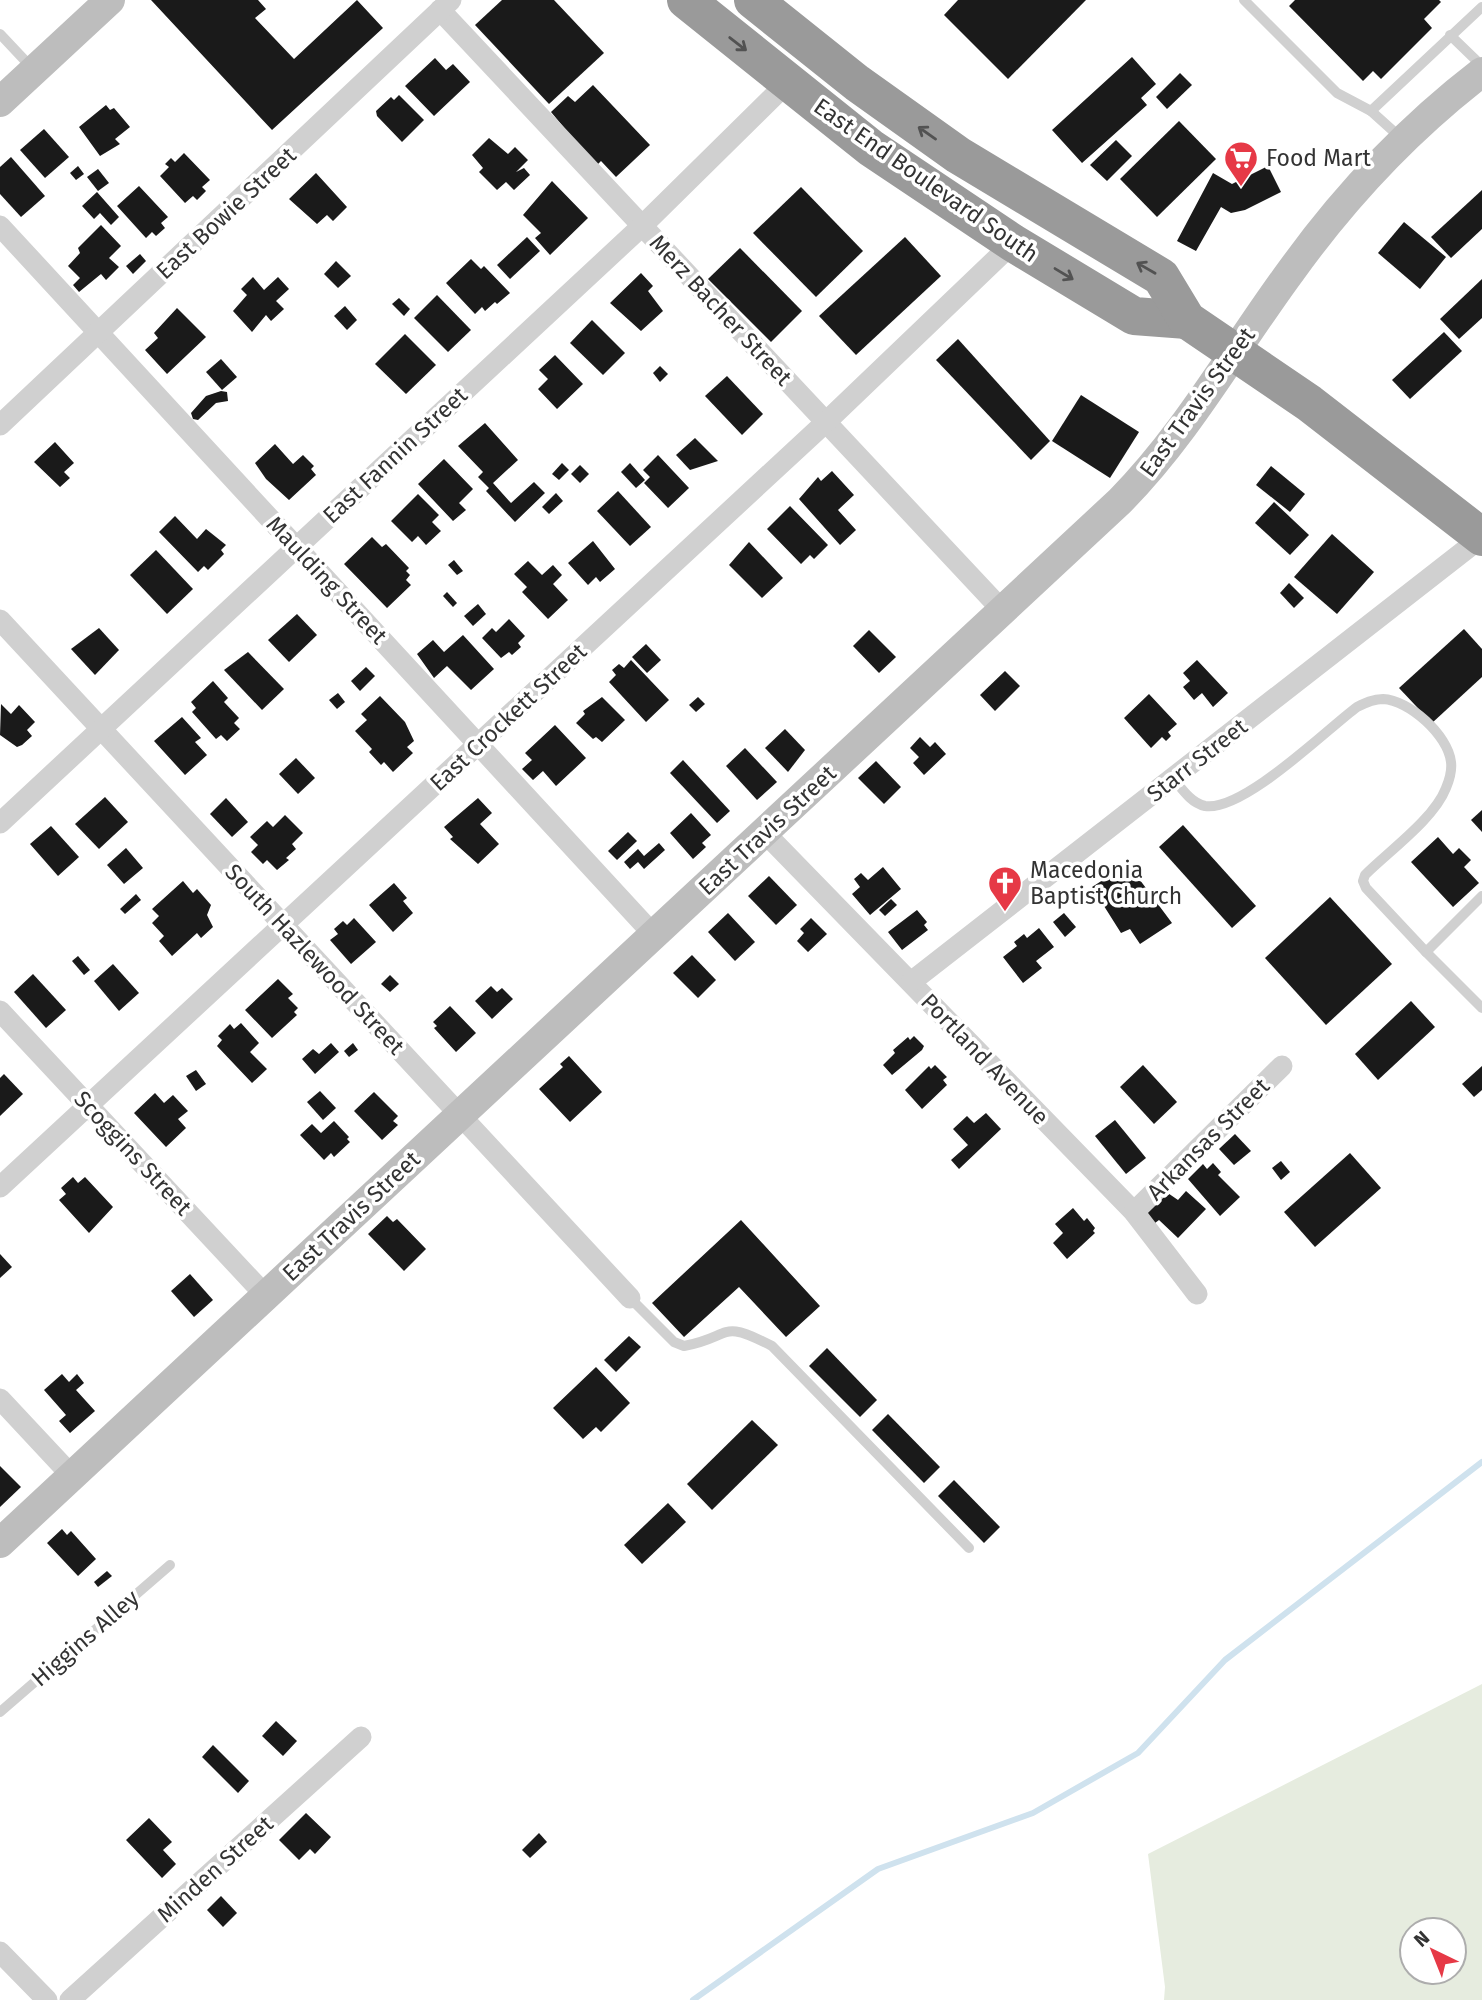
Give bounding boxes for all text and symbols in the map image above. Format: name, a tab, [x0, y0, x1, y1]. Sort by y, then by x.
one-way arrow	[728, 36, 747, 51]
street label: East End Boulevard South	[808, 92, 1044, 268]
one-way arrow	[918, 126, 937, 140]
supermarket icon: Food Mart	[1222, 139, 1260, 188]
street label: East Bowie Street	[150, 141, 302, 285]
place label: Food Mart	[1266, 144, 1371, 172]
street label: Merz Bacher Street	[644, 229, 799, 392]
one-way arrow	[1136, 261, 1156, 275]
one-way arrow	[1053, 267, 1073, 281]
street label: East Travis Street	[1133, 321, 1261, 482]
street label: East Fannin Street	[317, 380, 474, 529]
street label: Maulding Street	[261, 510, 394, 650]
street label: East Crockett Street	[424, 637, 593, 797]
street label: Starr Street	[1141, 712, 1253, 808]
street label: East Travis Street	[692, 759, 842, 901]
place label: Macedonia Baptist Church	[1030, 856, 1182, 910]
street label: South Hazlewood Street	[219, 858, 411, 1061]
church icon: Macedonia Baptist Church	[986, 864, 1024, 913]
street label: Portland Avenue	[915, 987, 1055, 1131]
street label: Arkansas Street	[1141, 1072, 1275, 1206]
street label: Scoggins Street	[68, 1085, 198, 1221]
street label: East Travis Street	[276, 1145, 426, 1287]
street label: Higgins Alley	[26, 1583, 145, 1692]
street label: Minden Street	[151, 1809, 279, 1928]
north arrow	[1398, 1916, 1468, 1986]
text: N	[1409, 1926, 1434, 1952]

